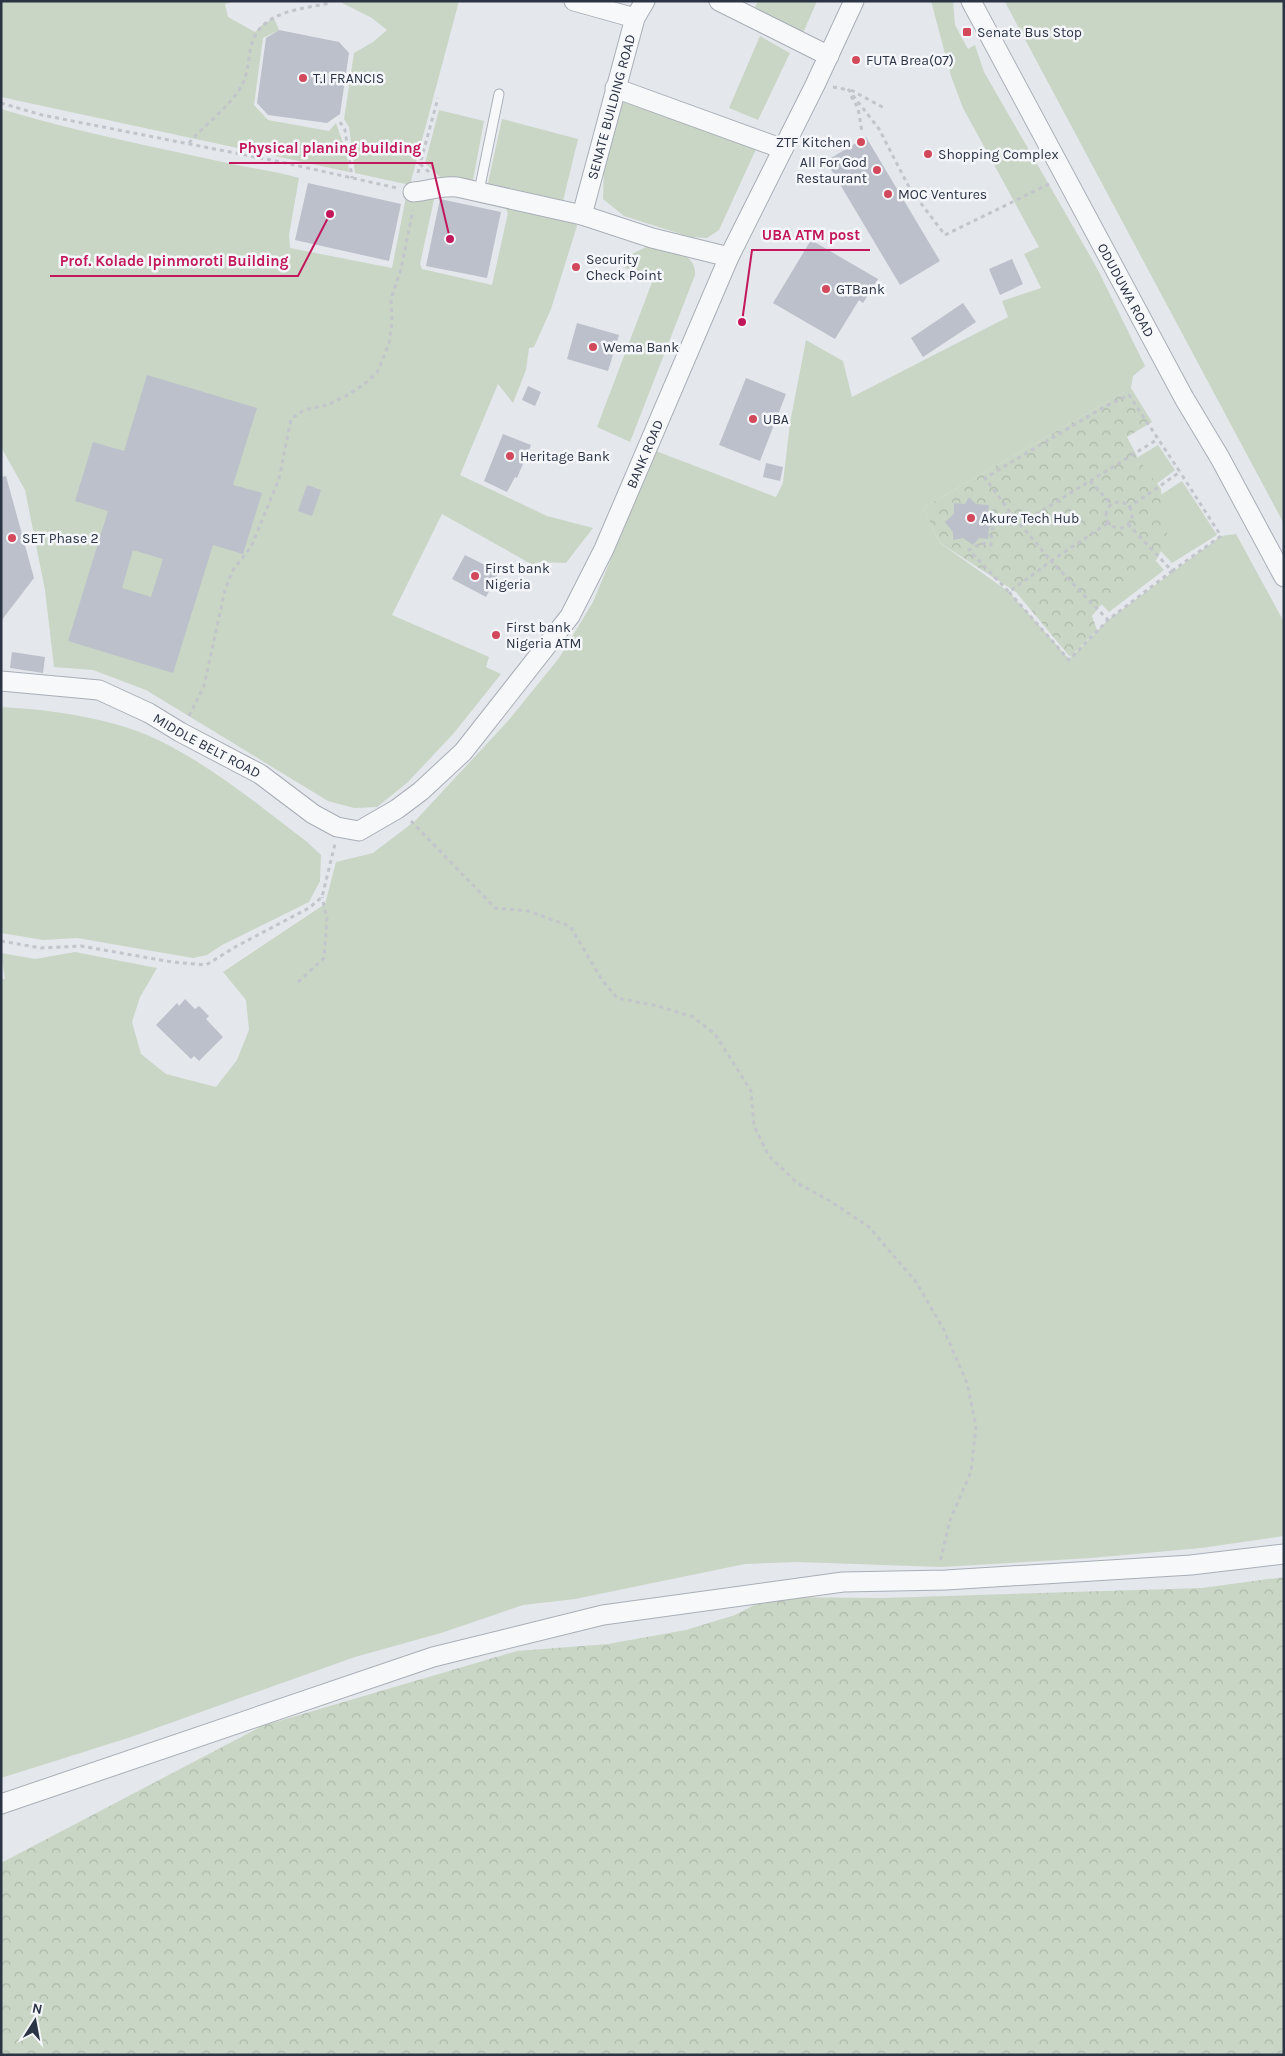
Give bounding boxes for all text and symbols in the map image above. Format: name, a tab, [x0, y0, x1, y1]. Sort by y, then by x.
place label: Senate Bus Stop	[977, 24, 1082, 41]
marker: Senate Bus Stop	[961, 26, 973, 38]
street label: SENATE BUILDING ROAD	[584, 32, 639, 182]
place label: FUTA Brea(07)	[866, 52, 954, 69]
marker: FUTA Brea(07)	[850, 54, 862, 66]
place label: T.I FRANCIS	[313, 70, 384, 87]
marker: T.I FRANCIS	[297, 72, 309, 84]
callout: Physical planing building	[229, 133, 432, 163]
place label: ZTF Kitchen	[776, 134, 851, 151]
marker: ZTF Kitchen	[855, 136, 867, 148]
text: Physical planing building	[239, 139, 421, 157]
place label: Shopping Complex	[938, 146, 1059, 163]
marker: Shopping Complex	[922, 148, 934, 160]
place label: All For God Restaurant	[796, 154, 867, 187]
marker: All For God Restaurant	[871, 164, 883, 176]
place label: MOC Ventures	[898, 186, 987, 203]
marker: MOC Ventures	[882, 188, 894, 200]
callout: UBA ATM post	[752, 220, 870, 250]
text: UBA ATM post	[762, 226, 860, 244]
street label: ODUDUWA ROAD	[1094, 240, 1158, 340]
callout: Prof. Kolade Ipinmoroti Building	[50, 246, 298, 276]
place label: Security Check Point	[586, 251, 662, 284]
text: Prof. Kolade Ipinmoroti Building	[60, 252, 289, 270]
marker: Security Check Point	[570, 261, 582, 273]
place label: GTBank	[836, 281, 885, 298]
marker: GTBank	[820, 283, 832, 295]
place label: Wema Bank	[603, 339, 679, 356]
marker: Wema Bank	[587, 341, 599, 353]
place label: UBA	[763, 411, 789, 428]
marker: UBA	[747, 413, 759, 425]
street label: BANK ROAD	[623, 417, 667, 491]
place label: Heritage Bank	[520, 448, 610, 465]
marker: Heritage Bank	[504, 450, 516, 462]
place label: Akure Tech Hub	[981, 510, 1079, 527]
marker: Akure Tech Hub	[965, 512, 977, 524]
place label: SET Phase 2	[22, 530, 99, 547]
marker: SET Phase 2	[6, 532, 18, 544]
place label: First bank Nigeria	[485, 560, 550, 593]
marker: First bank Nigeria	[469, 570, 481, 582]
place label: First bank Nigeria ATM	[506, 619, 581, 652]
marker: First bank Nigeria ATM	[490, 629, 502, 641]
street label: MIDDLE BELT ROAD	[150, 710, 263, 782]
north arrow	[10, 1996, 60, 2046]
text: N	[31, 1999, 44, 2018]

